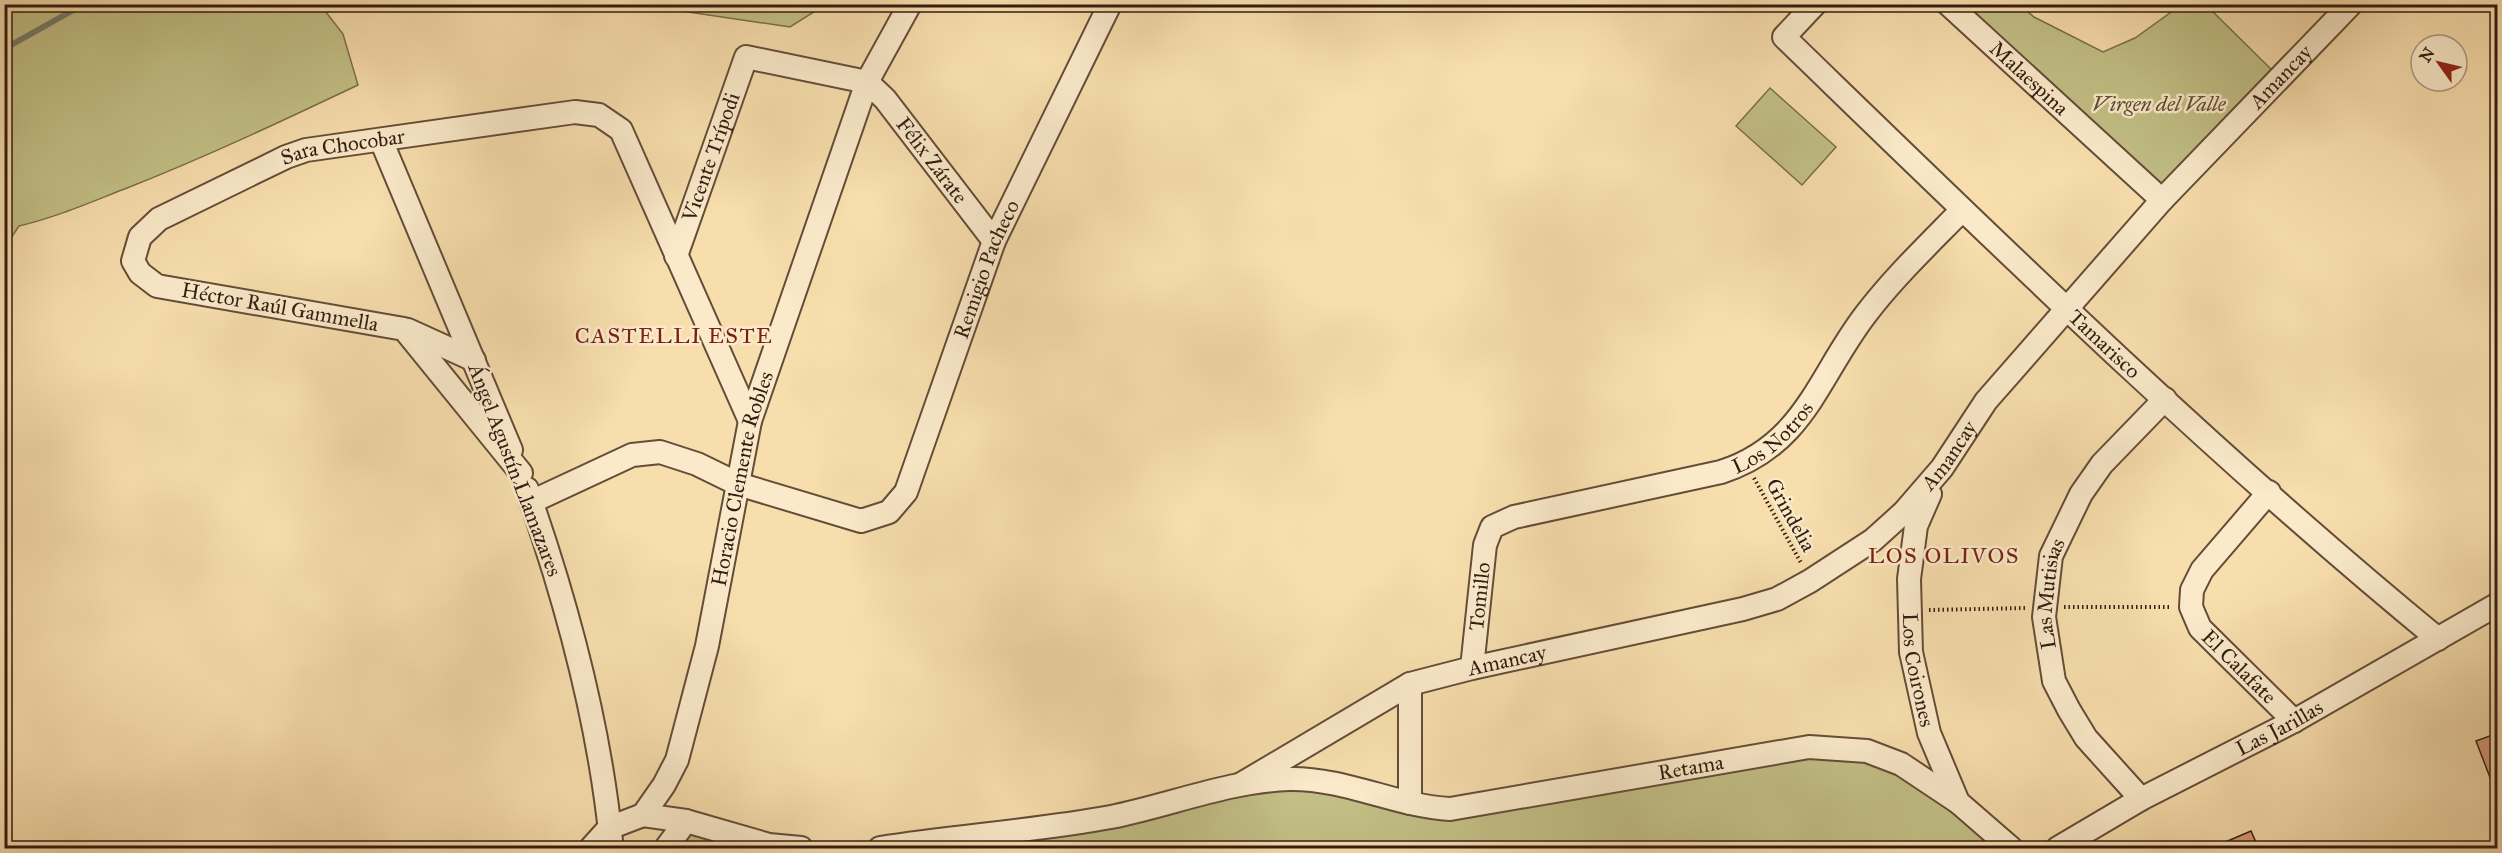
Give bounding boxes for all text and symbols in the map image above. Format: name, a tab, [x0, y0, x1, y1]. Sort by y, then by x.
north arrow	[2409, 33, 2469, 93]
street label: Malaespina	[1984, 36, 2074, 121]
street label: Amancay	[2243, 38, 2318, 115]
text: N	[2415, 44, 2439, 66]
street label: Vicente Trípodi	[676, 89, 746, 226]
park label: Virgen del Valle	[2092, 91, 2227, 117]
street label: Félix Zárate	[891, 112, 974, 209]
street label: Sara Chocobar	[277, 123, 406, 171]
street label: Remigio Pacheco	[948, 195, 1025, 342]
street label: Héctor Raúl Gammella	[180, 277, 381, 337]
street label: Tamarisco	[2063, 304, 2146, 384]
district label: CASTELLI ESTE	[575, 322, 773, 349]
street label: Ángel Agustín Llamazares	[462, 359, 568, 580]
street label: Horacio Clemente Robles	[706, 368, 779, 588]
street label: Los Notros	[1728, 396, 1819, 480]
street label: Amancay	[1915, 415, 1983, 496]
street label: Grindelia	[1760, 474, 1822, 556]
street label: Las Mutisias	[2031, 534, 2071, 651]
district label: LOS OLIVOS	[1868, 542, 2020, 569]
street label: Tomillo	[1463, 561, 1496, 632]
street label: Los Coirones	[1897, 612, 1940, 729]
street label: El Calafate	[2196, 624, 2282, 710]
street label: Amancay	[1464, 639, 1550, 682]
street label: Las Jarillas	[2231, 694, 2328, 761]
street label: Retama	[1656, 749, 1726, 786]

